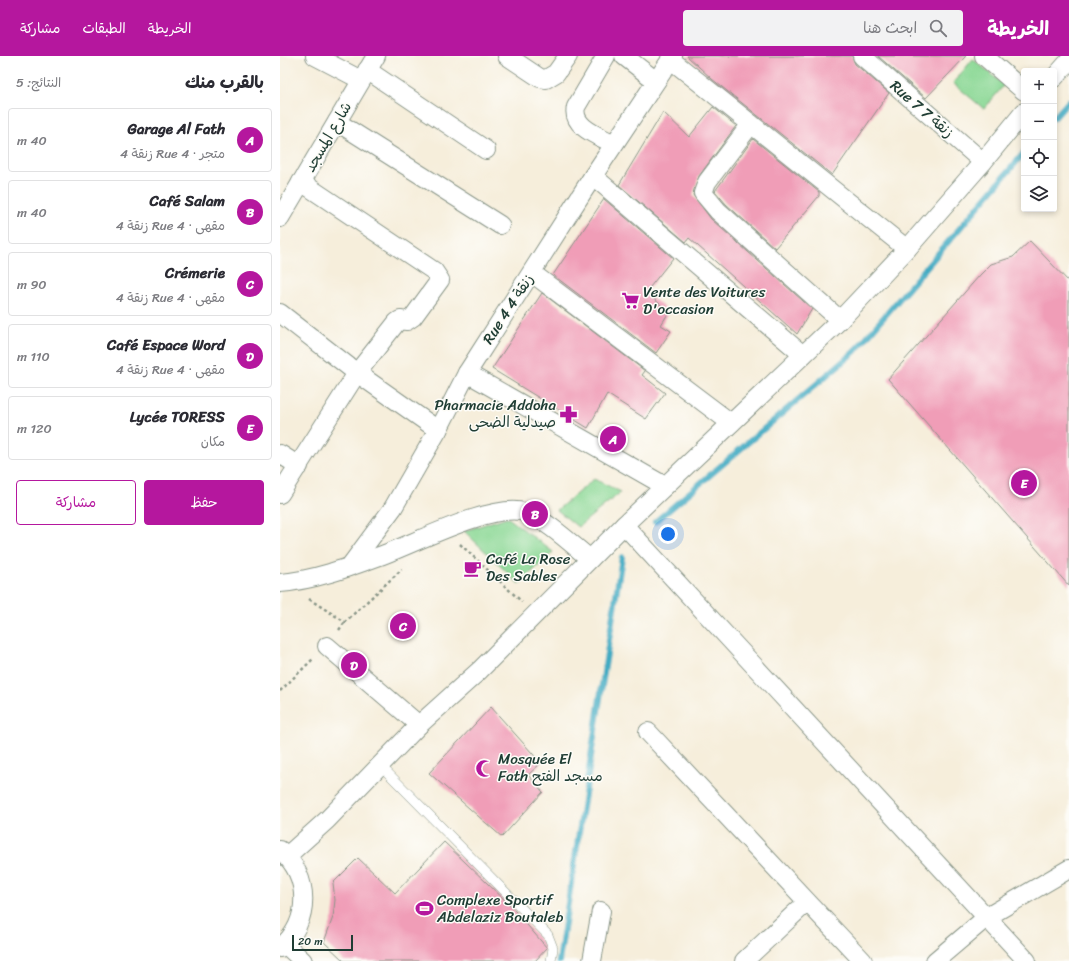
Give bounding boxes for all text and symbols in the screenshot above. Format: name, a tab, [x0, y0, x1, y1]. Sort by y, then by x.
search box	[683, 10, 963, 46]
text: الخريطة	[987, 12, 1049, 45]
text: ابحث هنا	[863, 15, 917, 41]
text: مشاركة	[20, 16, 60, 41]
text: الطبقات	[82, 16, 126, 41]
text: الخريطة	[148, 16, 191, 41]
icon: search	[927, 17, 949, 39]
text: بالقرب منك	[185, 67, 264, 97]
map controls	[1021, 68, 1057, 212]
button: +	[1021, 68, 1057, 104]
text: النتائج: 5	[16, 71, 61, 94]
street label: Rue 7 زنقة 7	[884, 73, 960, 145]
street label: شارع المسجد	[297, 97, 359, 177]
button: −	[1021, 104, 1057, 140]
text: Garage Al Fath	[128, 116, 225, 142]
text: 40 m	[17, 129, 47, 152]
text: A	[246, 129, 254, 152]
button: locate	[1021, 140, 1057, 176]
text: متجر · Rue 4 زنقة 4	[120, 142, 225, 165]
button: layers	[1021, 176, 1057, 212]
text: Café Salam	[150, 188, 225, 214]
text: 40 m	[17, 201, 47, 224]
text: B	[246, 201, 254, 224]
text: مقهى · Rue 4 زنقة 4	[116, 214, 225, 237]
text: Crémerie	[165, 260, 225, 286]
street label: Rue 4 زنقة 4	[475, 268, 541, 350]
text: 90 m	[17, 273, 47, 296]
text: C	[246, 273, 254, 296]
place label: Vente des Voitures D'occasion	[643, 279, 765, 322]
text: مقهى · Rue 4 زنقة 4	[116, 286, 225, 309]
supermarket icon: Vente des Voitures D'occasion	[620, 291, 640, 311]
text: Café Espace Word	[107, 332, 225, 358]
text: 110 m	[17, 345, 50, 368]
text: D	[246, 345, 254, 368]
text: مقهى · Rue 4 زنقة 4	[116, 358, 225, 381]
place label: Pharmacie Addoha صيدلية الضحى	[434, 392, 556, 435]
text: Lycée TORESS	[130, 404, 225, 430]
pharmacy icon: Pharmacie Addoha صيدلية الضحى	[559, 404, 579, 424]
text: 120 m	[17, 417, 52, 440]
text: E	[246, 417, 254, 440]
pin: A	[600, 424, 626, 454]
text: مكان	[201, 430, 225, 453]
pin: E	[1011, 468, 1037, 498]
button: مشاركة	[16, 480, 136, 525]
button: حفظ	[144, 480, 264, 525]
pin: B	[522, 499, 548, 529]
your location	[658, 524, 678, 544]
place label: Café La Rose Des Sables	[486, 546, 571, 589]
cafe icon: Café La Rose Des Sables	[463, 558, 483, 578]
pin: C	[390, 611, 416, 641]
pin: D	[341, 650, 367, 680]
place label: Mosquée El Fath مسجد الفتح	[498, 746, 603, 789]
mosque icon: Mosquée El Fath مسجد الفتح	[475, 758, 495, 778]
place label: Complexe Sportif Abdelaziz Boutaleb	[436, 887, 563, 930]
sports icon: Complexe Sportif Abdelaziz Boutaleb	[414, 899, 434, 919]
text: 20 m	[298, 932, 323, 951]
scale bar	[292, 933, 353, 952]

